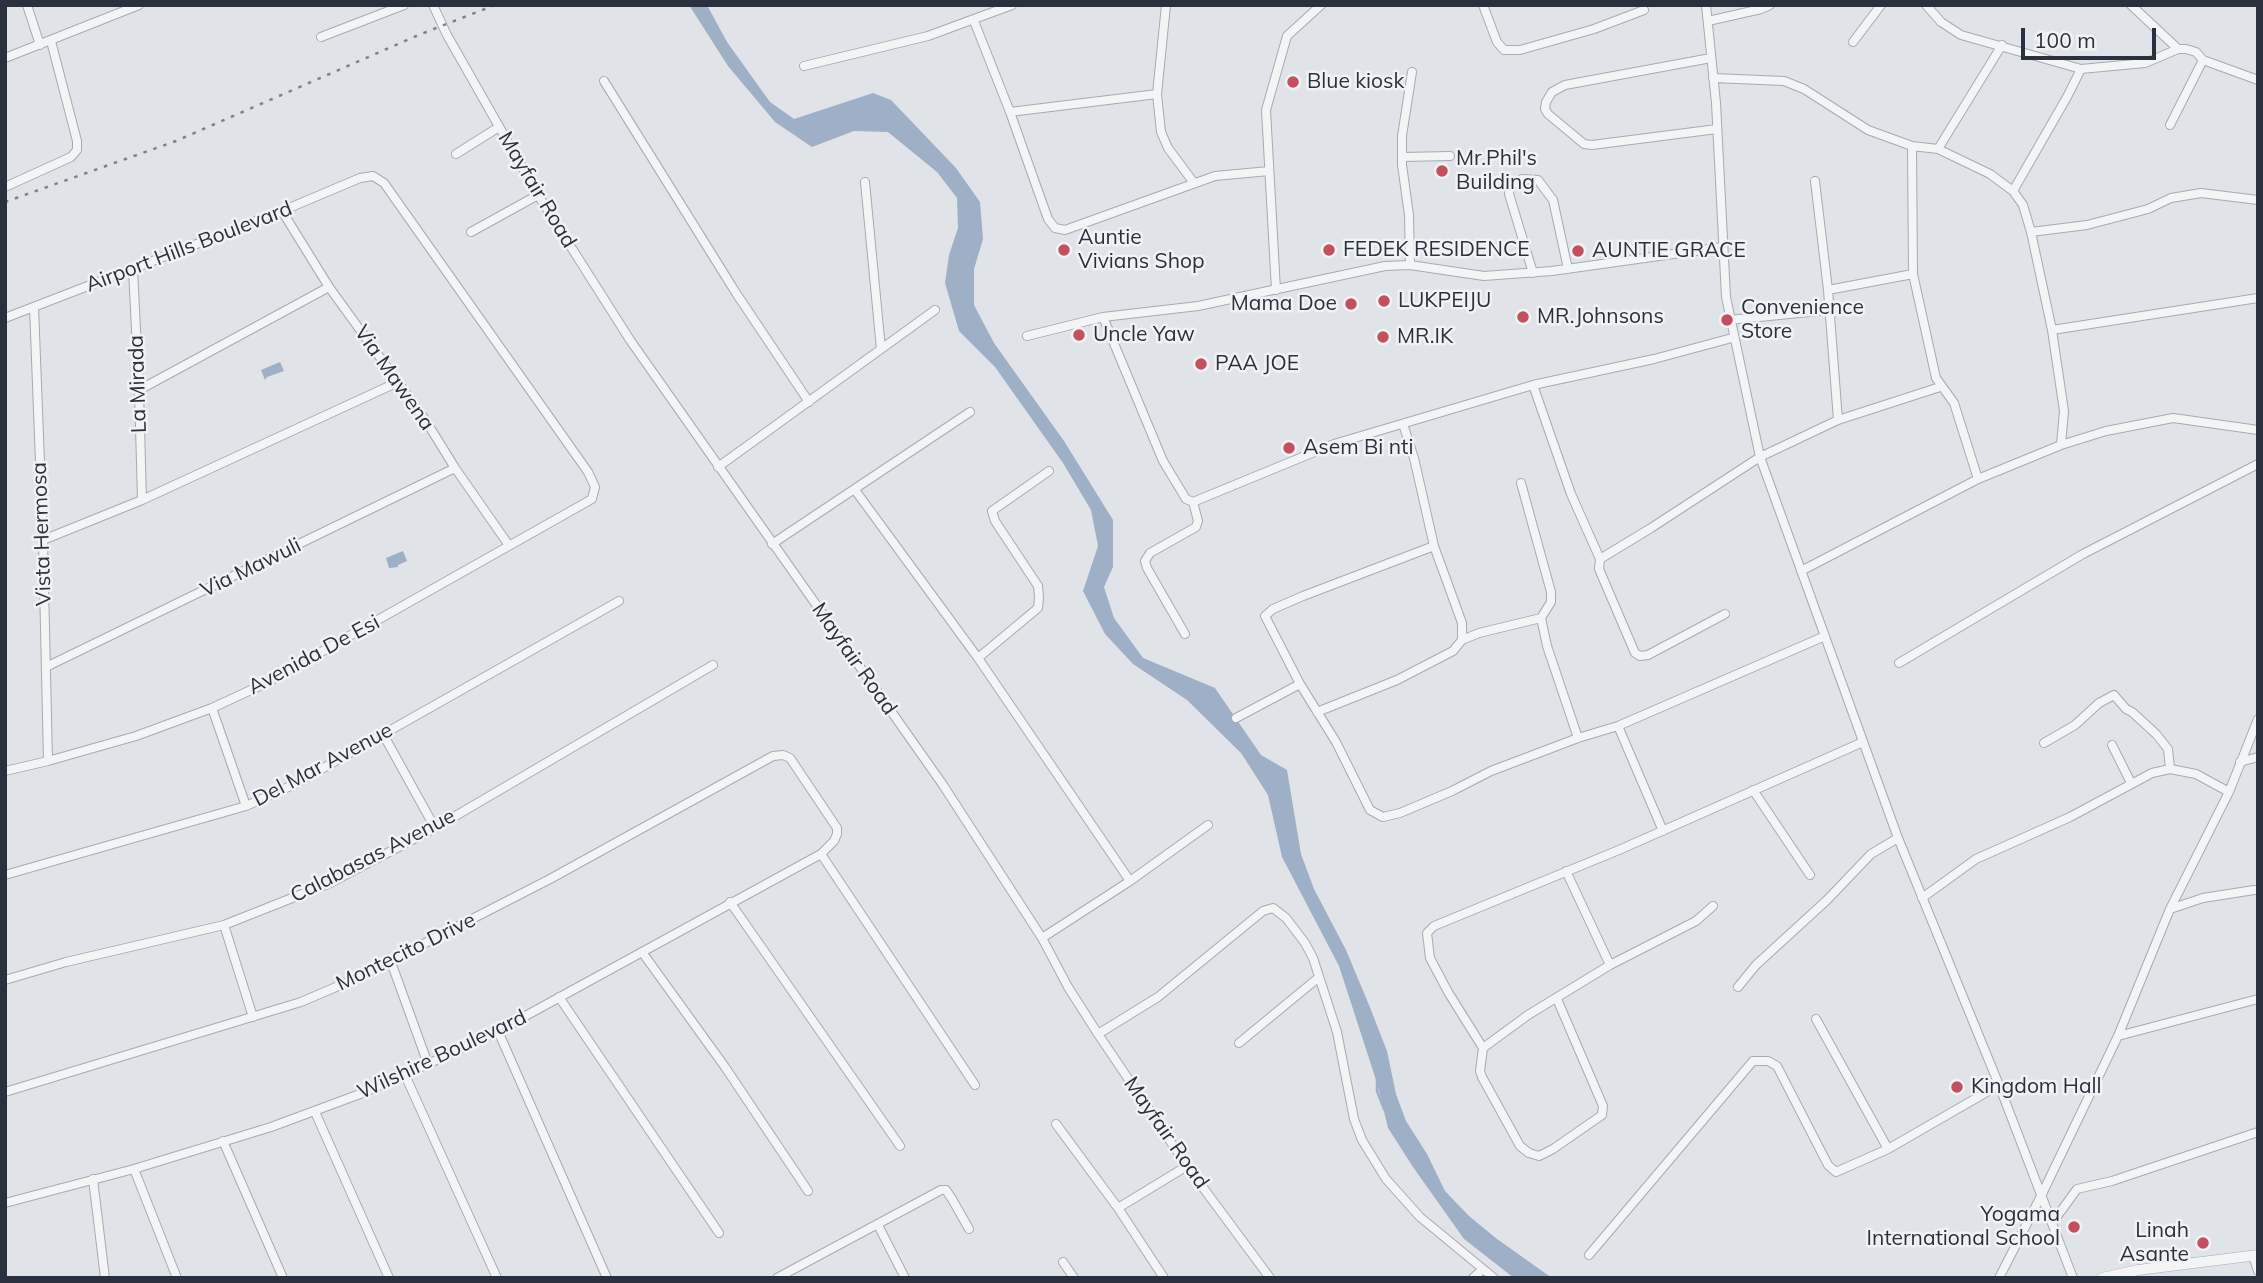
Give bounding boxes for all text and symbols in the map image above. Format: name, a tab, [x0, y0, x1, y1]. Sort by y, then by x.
scale bar	[2025, 14, 2160, 58]
text: 100 m	[2034, 27, 2096, 53]
place label: Blue kiosk	[1307, 69, 1404, 95]
marker: Blue kiosk	[1285, 74, 1301, 90]
street label: Mayfair Road	[492, 127, 582, 253]
place label: Mr.Phil's Building	[1456, 146, 1537, 196]
marker: Mr.Phil's Building	[1434, 163, 1450, 179]
street label: Airport Hills Boulevard	[82, 196, 296, 298]
place label: Auntie Vivians Shop	[1078, 225, 1205, 275]
place label: FEDEK RESIDENCE	[1343, 237, 1530, 263]
place label: AUNTIE GRACE	[1592, 238, 1746, 264]
marker: Auntie Vivians Shop	[1056, 242, 1072, 258]
marker: FEDEK RESIDENCE	[1321, 242, 1337, 258]
marker: AUNTIE GRACE	[1570, 243, 1586, 259]
place label: LUKPEIJU	[1398, 288, 1491, 314]
place label: Mama Doe	[1231, 291, 1337, 317]
marker: LUKPEIJU	[1376, 293, 1392, 309]
place label: Convenience Store	[1741, 295, 1864, 345]
marker: Mama Doe	[1343, 296, 1359, 312]
place label: MR.Johnsons	[1537, 304, 1664, 330]
marker: MR.Johnsons	[1515, 309, 1531, 325]
marker: Convenience Store	[1719, 312, 1735, 328]
street label: Via Mawena	[348, 321, 440, 435]
place label: Uncle Yaw	[1093, 322, 1195, 348]
place label: MR.IK	[1397, 324, 1453, 350]
marker: Uncle Yaw	[1071, 327, 1087, 343]
marker: MR.IK	[1375, 329, 1391, 345]
street label: La Mirada	[124, 335, 152, 433]
place label: PAA JOE	[1215, 351, 1299, 377]
marker: PAA JOE	[1193, 356, 1209, 372]
place label: Asem Bi nti	[1303, 435, 1413, 461]
marker: Asem Bi nti	[1281, 440, 1297, 456]
street label: Vista Hermosa	[27, 462, 57, 606]
street label: Via Mawuli	[197, 533, 305, 603]
street label: Mayfair Road	[806, 598, 902, 720]
street label: Avenida De Esi	[244, 610, 384, 700]
street label: Del Mar Avenue	[249, 718, 397, 812]
street label: Calabasas Avenue	[286, 804, 460, 908]
street label: Montecito Drive	[332, 907, 480, 997]
street label: Wilshire Boulevard	[353, 1005, 531, 1105]
street label: Mayfair Road	[1118, 1072, 1214, 1194]
place label: Kingdom Hall	[1971, 1074, 2101, 1100]
marker: Kingdom Hall	[1949, 1079, 1965, 1095]
place label: Yogama International School	[1867, 1202, 2060, 1252]
place label: Linah Asante	[2120, 1218, 2189, 1268]
marker: Yogama International School	[2066, 1219, 2082, 1235]
marker: Linah Asante	[2195, 1235, 2211, 1251]

